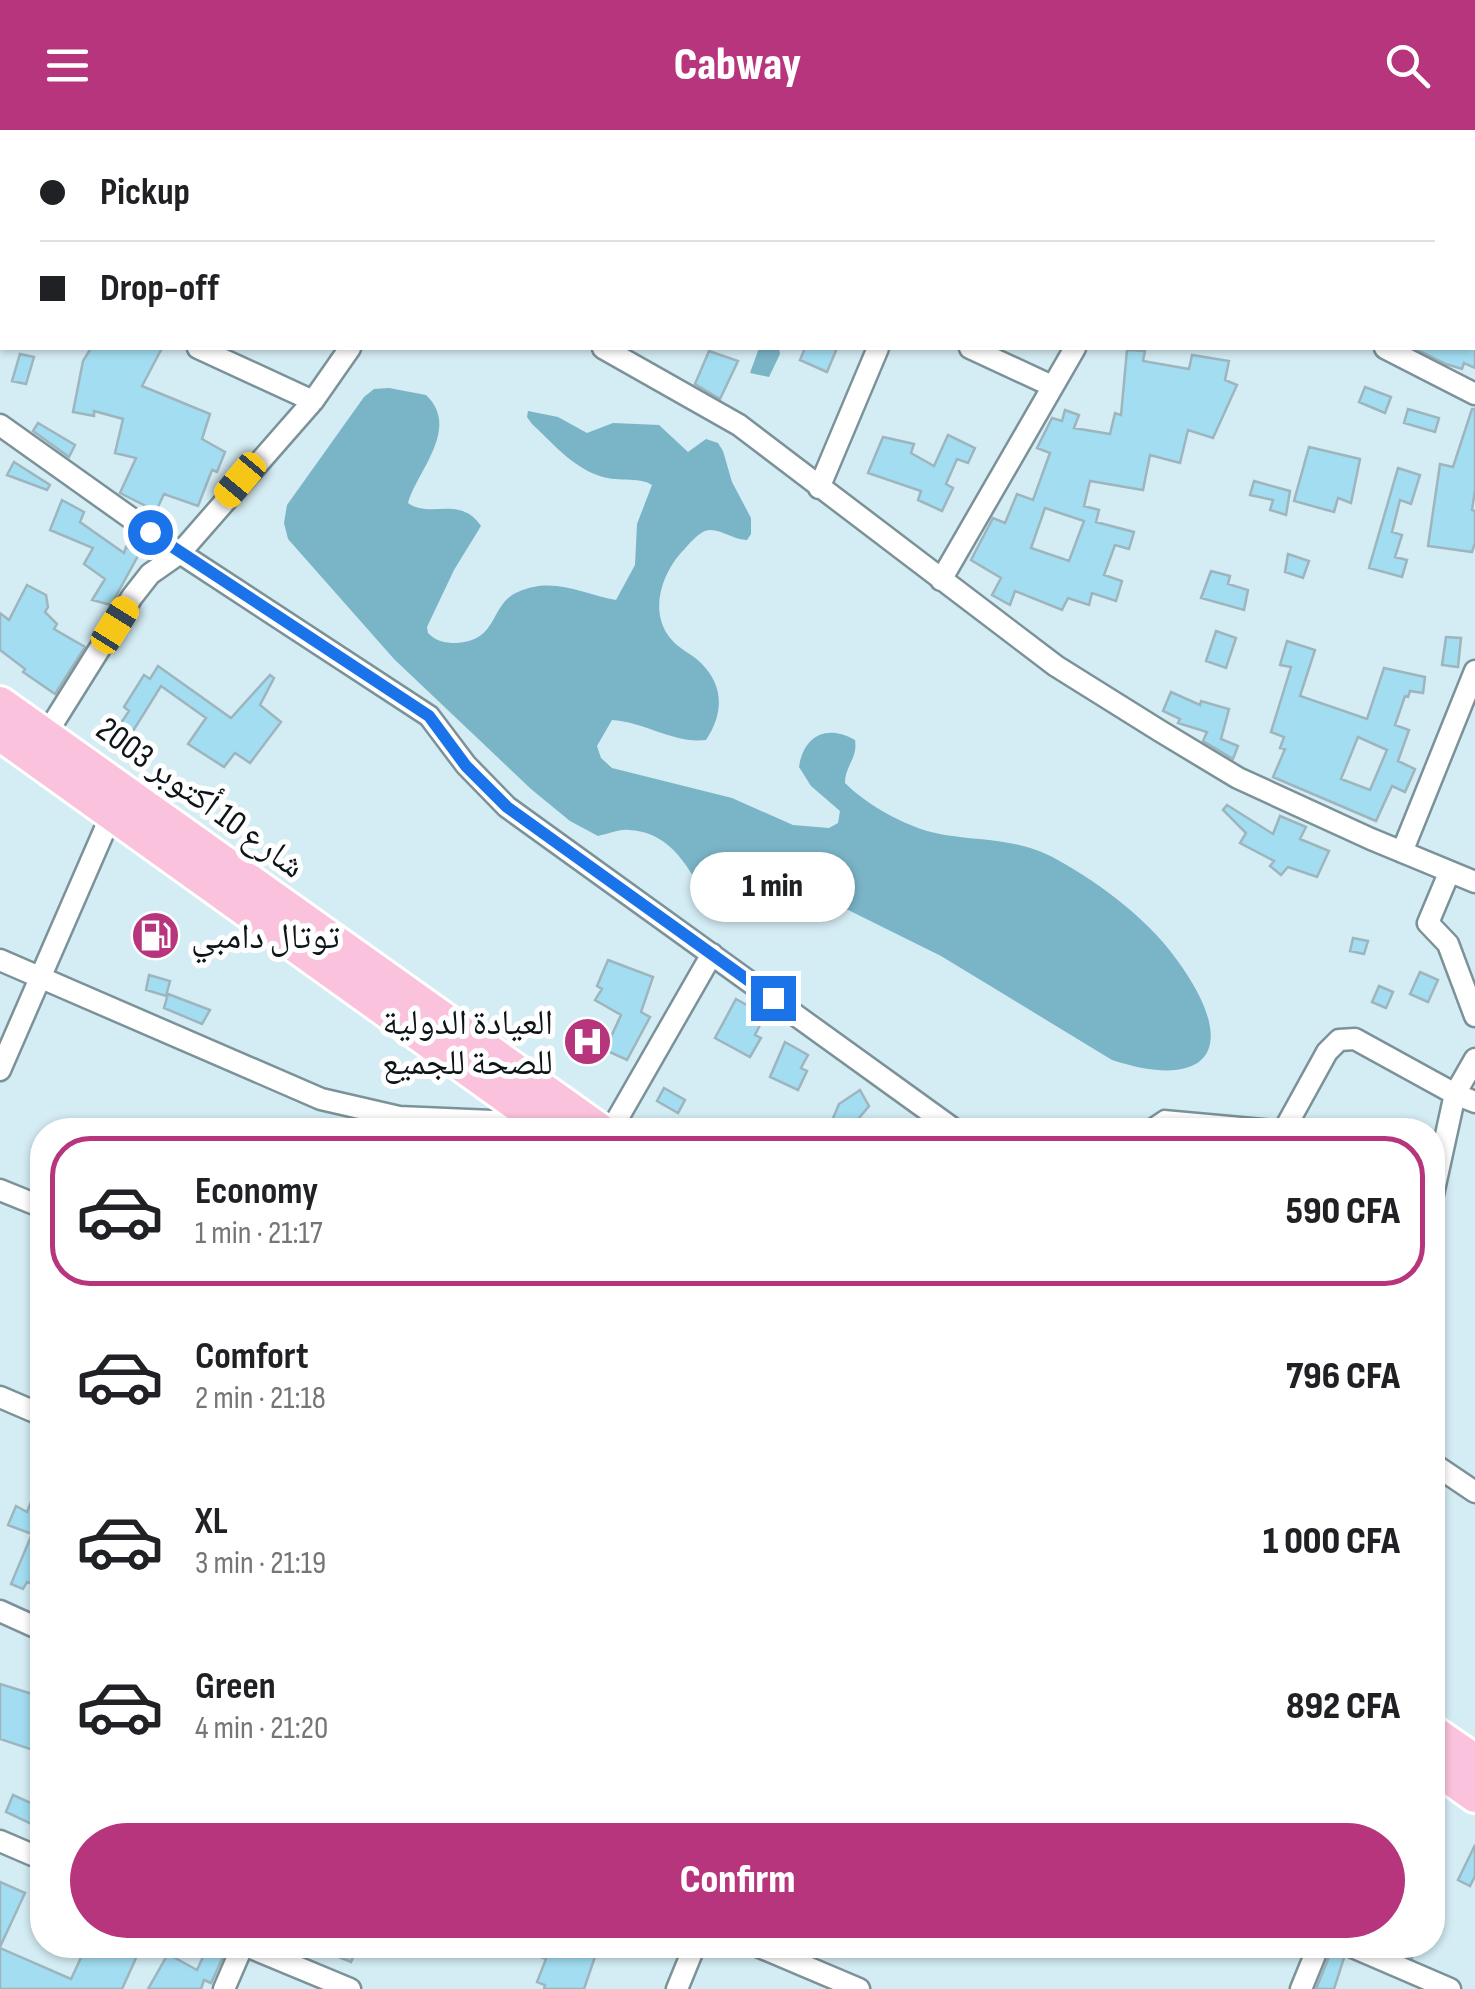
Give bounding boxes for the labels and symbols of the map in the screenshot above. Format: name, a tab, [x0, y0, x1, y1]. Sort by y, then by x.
car	[209, 447, 271, 513]
route start	[128, 510, 173, 555]
car	[86, 592, 144, 658]
street label: شارع 10 أكتوبر 2003	[88, 708, 313, 888]
callout: 1 min	[690, 853, 856, 923]
fuel station icon: توتال دامبي	[130, 910, 182, 962]
place label: توتال دامبي	[191, 916, 340, 964]
route end	[751, 976, 796, 1021]
place label: العيادة الدولية للصحة للجميع	[382, 1002, 553, 1085]
hospital icon: العيادة الدولية للصحة للجميع	[562, 1016, 614, 1068]

